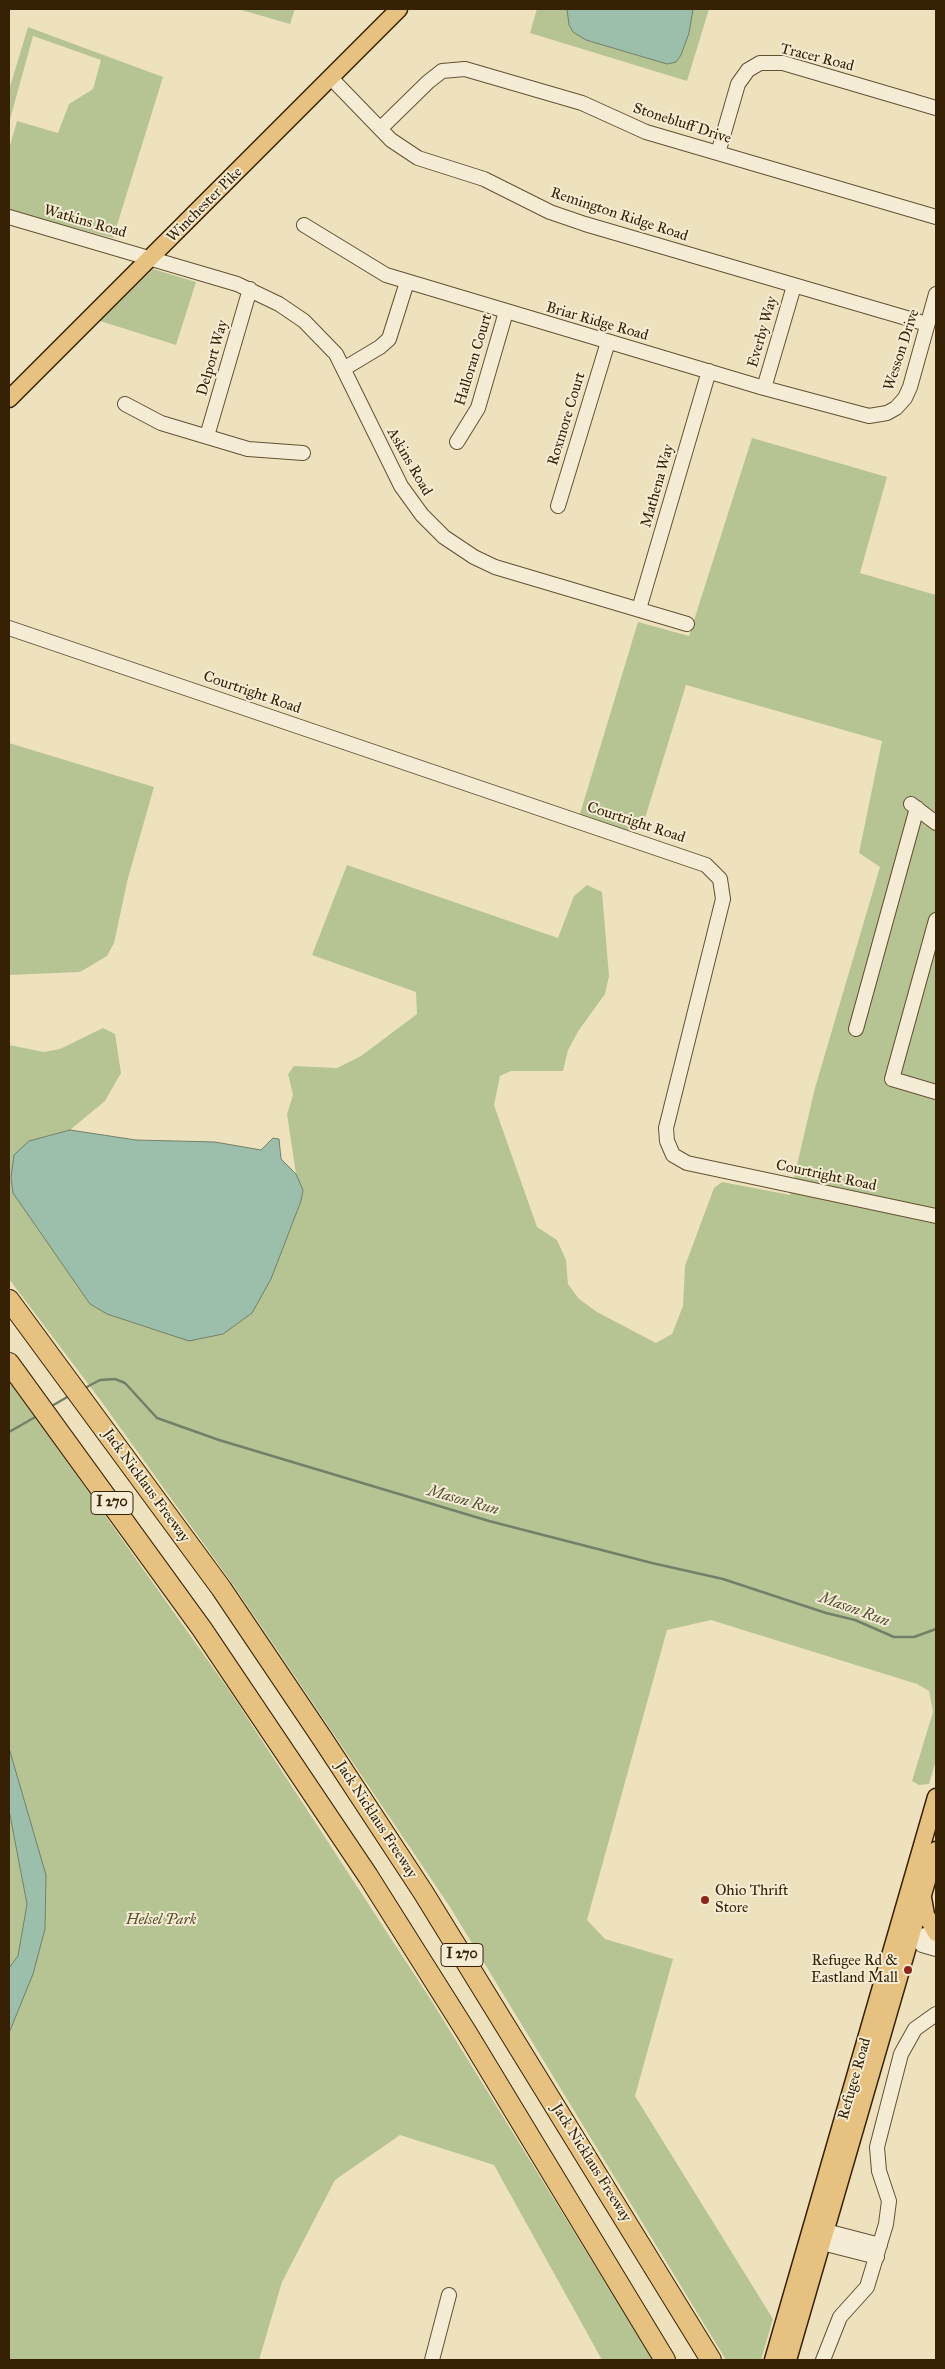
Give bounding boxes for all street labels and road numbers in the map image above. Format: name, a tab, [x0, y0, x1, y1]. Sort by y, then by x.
street label: Tracer Road	[778, 40, 856, 76]
street label: Stonebluff Drive	[631, 100, 733, 148]
street label: Winchester Pike	[164, 164, 246, 246]
street label: Remington Ridge Road	[548, 184, 690, 246]
street label: Watkins Road	[42, 202, 128, 242]
street label: Everby Way	[744, 294, 782, 370]
street label: Briar Ridge Road	[544, 299, 650, 345]
street label: Wesson Drive	[880, 307, 924, 393]
street label: Halloran Court	[451, 312, 497, 408]
street label: Delport Way	[194, 318, 232, 398]
street label: Roxmore Court	[544, 370, 590, 468]
street label: Askins Road	[382, 425, 436, 499]
street label: Mathena Way	[637, 442, 679, 530]
street label: Courtright Road	[201, 668, 303, 718]
street label: Courtright Road	[585, 799, 687, 847]
street label: Courtright Road	[774, 1157, 878, 1195]
street label: Jack Nicklaus Freeway	[99, 1426, 193, 1546]
road number: I 270	[91, 1492, 133, 1515]
street label: Jack Nicklaus Freeway	[331, 1758, 421, 1882]
road number: I 270	[441, 1944, 483, 1966]
street label: Refugee Road	[835, 2036, 875, 2122]
street label: Jack Nicklaus Freeway	[547, 2101, 635, 2225]

